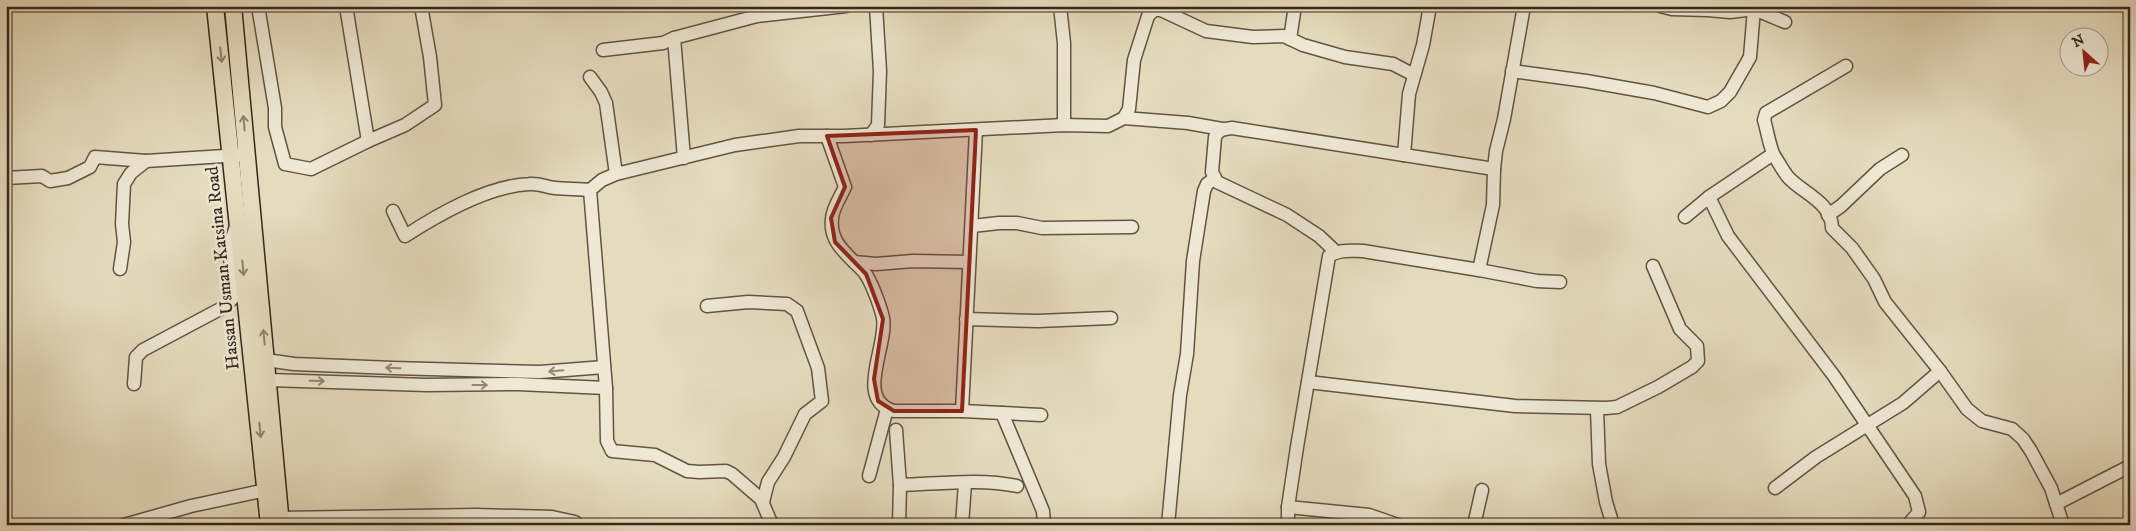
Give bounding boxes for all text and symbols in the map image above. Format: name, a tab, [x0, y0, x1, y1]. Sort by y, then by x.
north arrow	[2058, 28, 2108, 78]
text: N	[2069, 30, 2088, 52]
one-way arrow	[216, 46, 225, 62]
one-way arrow	[239, 115, 249, 131]
street label: Hassan Usman Katsina Road	[201, 165, 245, 371]
one-way arrow	[239, 260, 248, 276]
one-way arrow	[259, 329, 269, 345]
one-way arrow	[386, 364, 402, 373]
one-way arrow	[548, 366, 564, 376]
one-way arrow	[309, 376, 325, 386]
one-way arrow	[471, 380, 487, 390]
one-way arrow	[255, 422, 265, 438]

